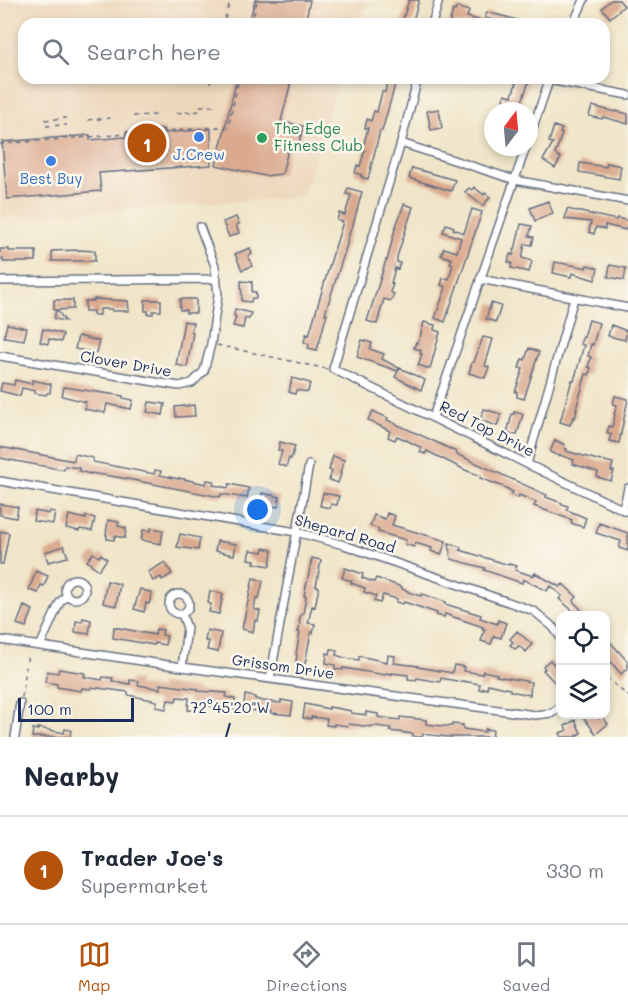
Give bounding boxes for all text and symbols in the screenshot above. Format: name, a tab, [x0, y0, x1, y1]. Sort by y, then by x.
search box	[18, 18, 610, 84]
icon: search	[39, 35, 72, 68]
text: Search here	[87, 37, 221, 66]
north arrow	[484, 102, 538, 156]
place label: The Edge Fitness Club	[274, 118, 363, 155]
pin: 1	[128, 120, 166, 166]
marker: J.Crew	[192, 130, 206, 144]
marker: The Edge Fitness Club	[255, 131, 269, 145]
place label: J.Crew	[173, 144, 225, 164]
marker: Best Buy	[44, 154, 58, 168]
place label: Best Buy	[20, 168, 82, 188]
street label: Clover Drive	[79, 345, 173, 381]
street label: Red Top Drive	[437, 396, 538, 461]
your location	[243, 495, 272, 524]
street label: Shepard Road	[293, 509, 398, 557]
map controls	[556, 611, 610, 719]
button: locate	[556, 611, 610, 665]
street label: Grissom Drive	[231, 649, 336, 683]
button: layers	[556, 665, 610, 719]
scale bar	[18, 695, 134, 722]
text: 72°45'20"W	[190, 697, 270, 717]
text: 100 m	[27, 698, 72, 719]
text: Nearby	[24, 759, 119, 793]
text: Trader Joe's	[81, 843, 223, 872]
text: 1	[39, 857, 48, 883]
text: 330 m	[546, 857, 604, 883]
text: Supermarket	[81, 872, 208, 898]
tab: Map	[78, 938, 111, 995]
tab: Directions	[266, 938, 347, 995]
tab: Saved	[503, 938, 550, 995]

